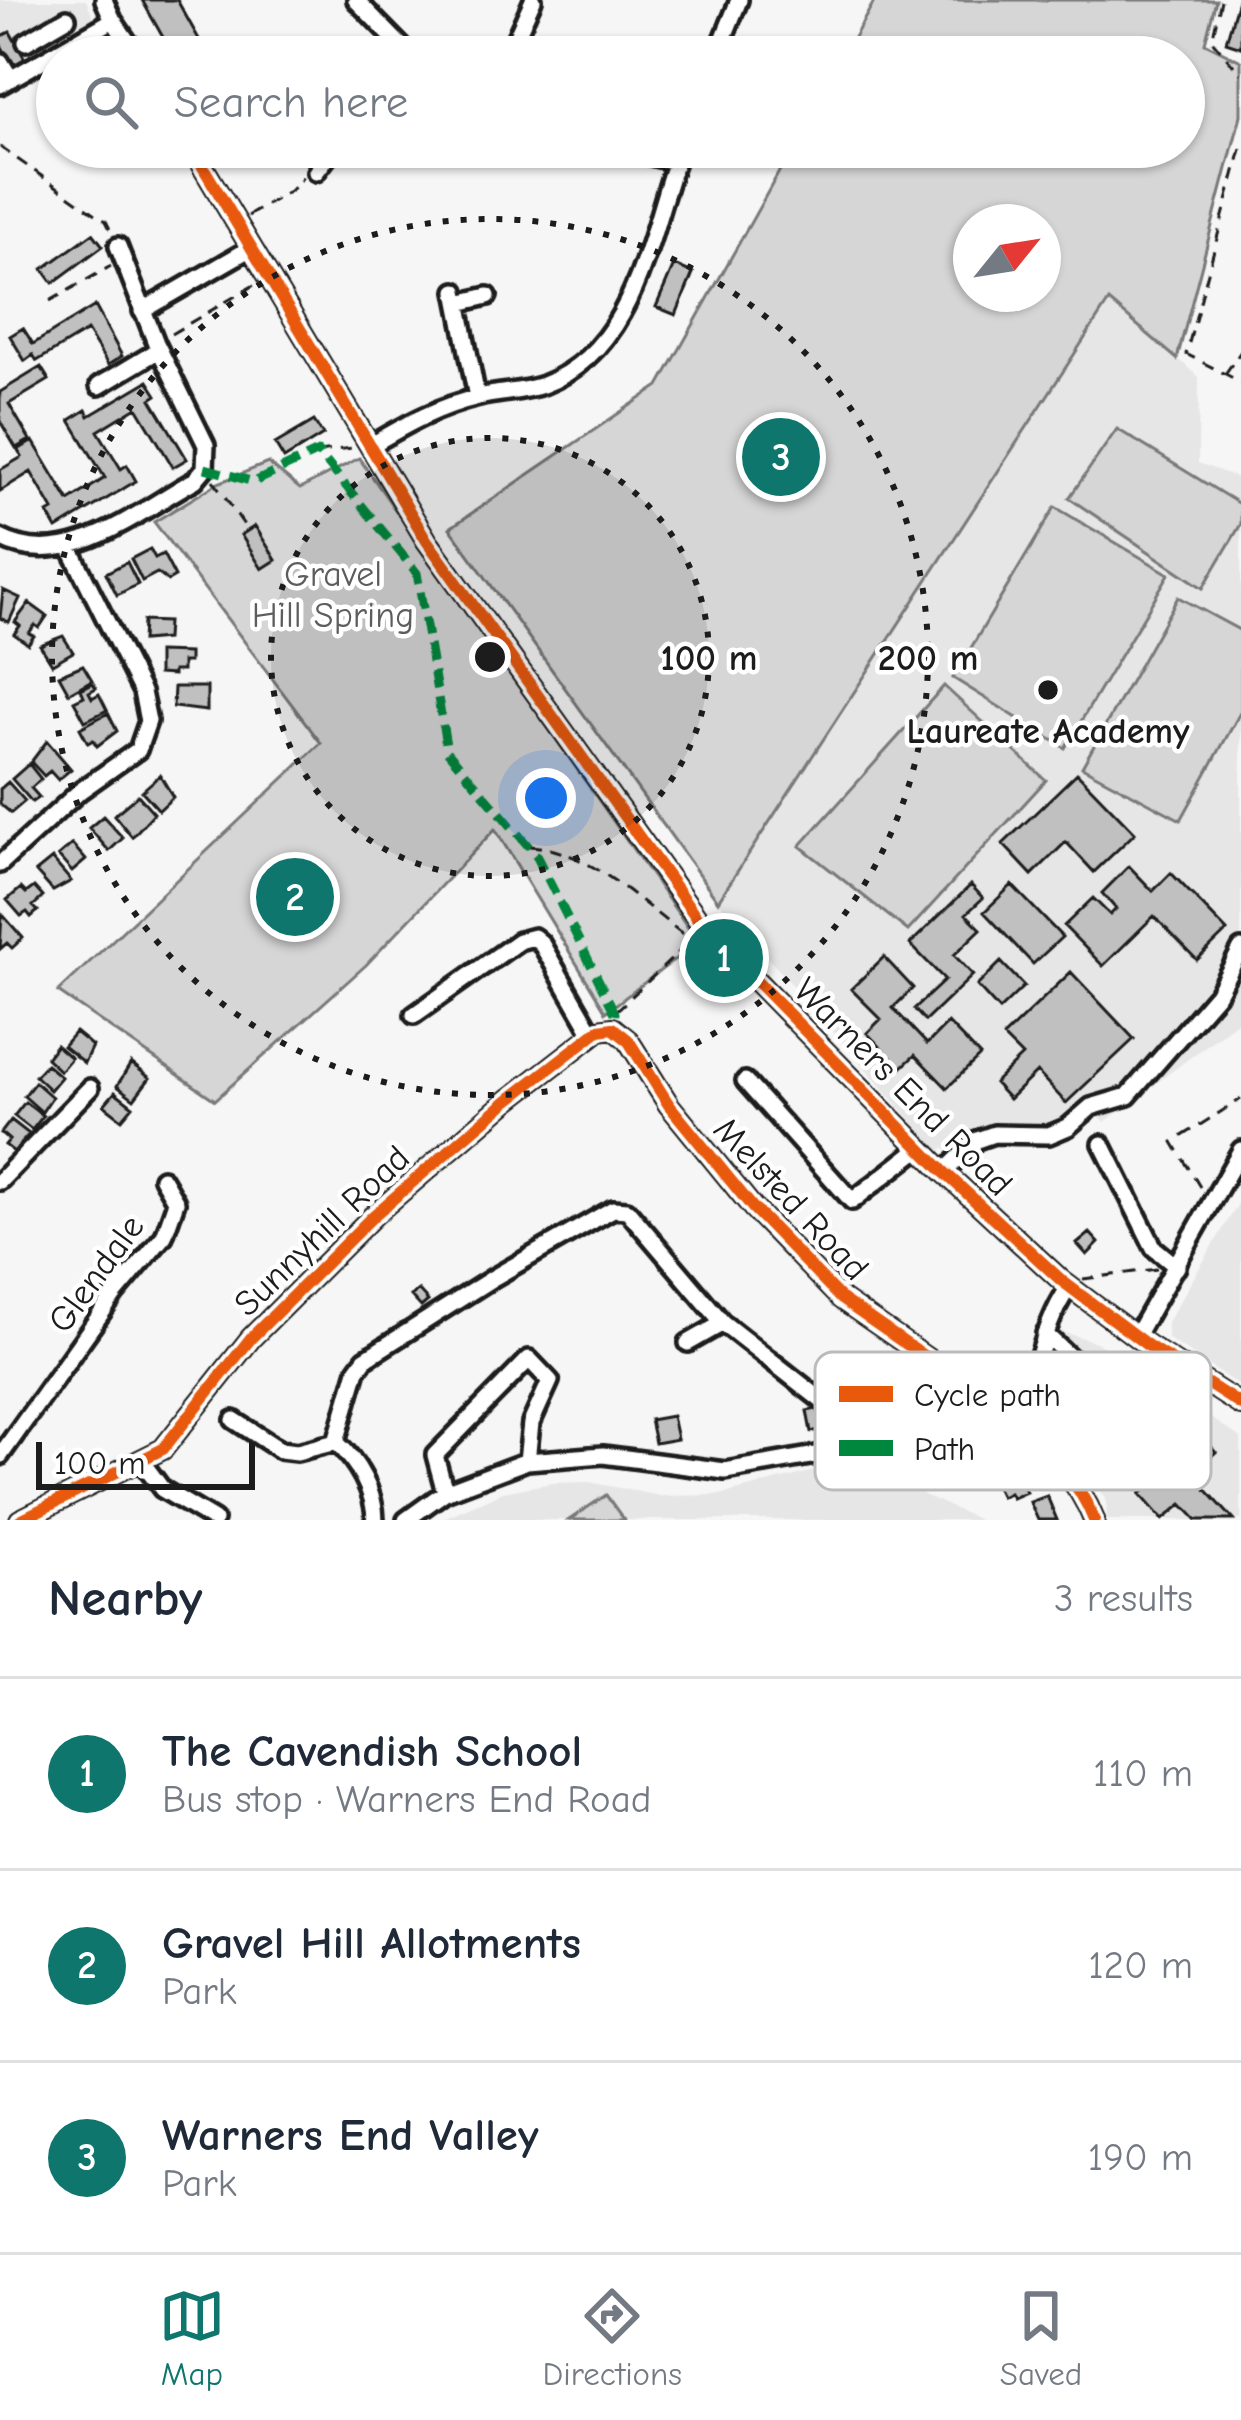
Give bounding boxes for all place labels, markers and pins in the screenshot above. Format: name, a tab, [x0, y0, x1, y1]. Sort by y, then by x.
pin: 3	[742, 412, 820, 502]
centre of rings	[469, 636, 511, 678]
marker: Laureate Academy	[1035, 677, 1061, 703]
place label: Laureate Academy	[907, 711, 1190, 752]
pin: 2	[256, 852, 334, 942]
pin: 1	[685, 913, 763, 1003]

